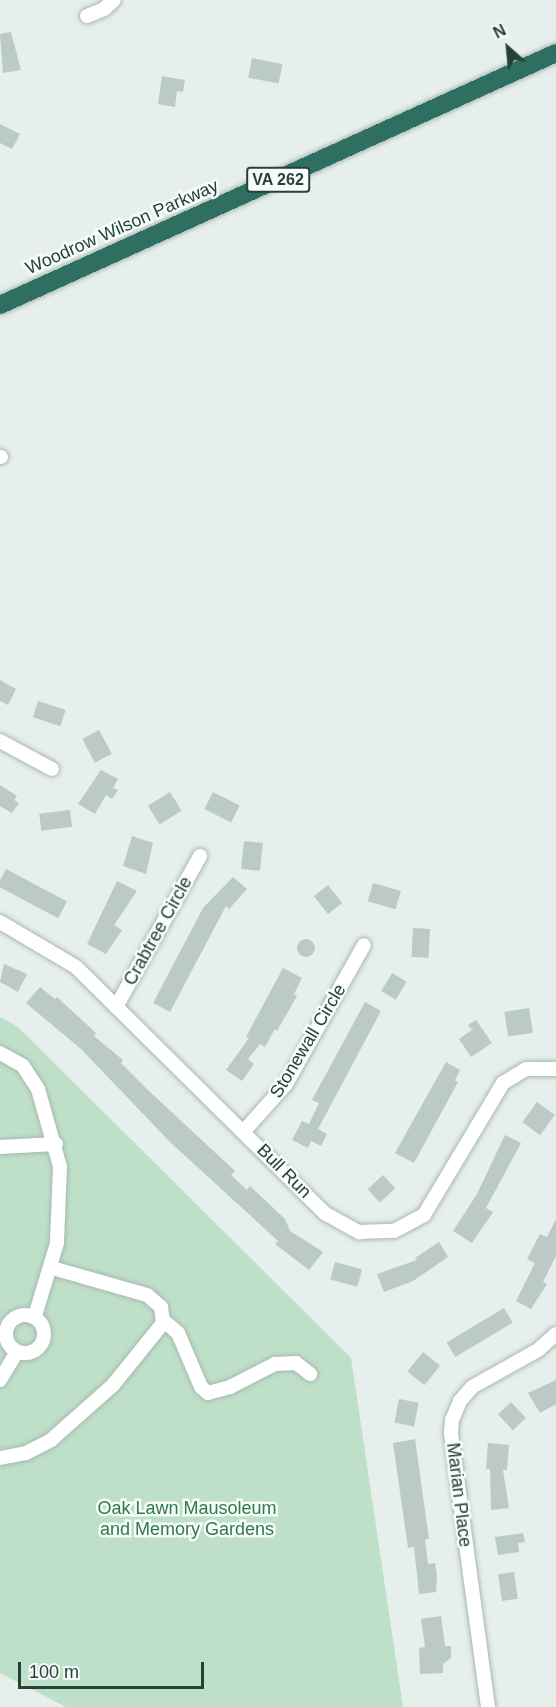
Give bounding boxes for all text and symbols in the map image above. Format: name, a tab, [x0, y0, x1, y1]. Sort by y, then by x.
north arrow	[478, 18, 538, 78]
text: N	[491, 21, 509, 42]
road number: VA 262	[245, 167, 311, 193]
street label: Woodrow Wilson Parkway	[22, 175, 222, 279]
street label: Crabtree Circle	[119, 873, 197, 989]
street label: Stonewall Circle	[266, 980, 350, 1102]
street label: Bull Run	[252, 1139, 316, 1203]
street label: Marian Place	[442, 1442, 476, 1548]
park label: Oak Lawn Mausoleum and Memory Gardens	[97, 1498, 277, 1540]
scale bar	[21, 1650, 207, 1688]
text: 100 m	[29, 1662, 79, 1682]

